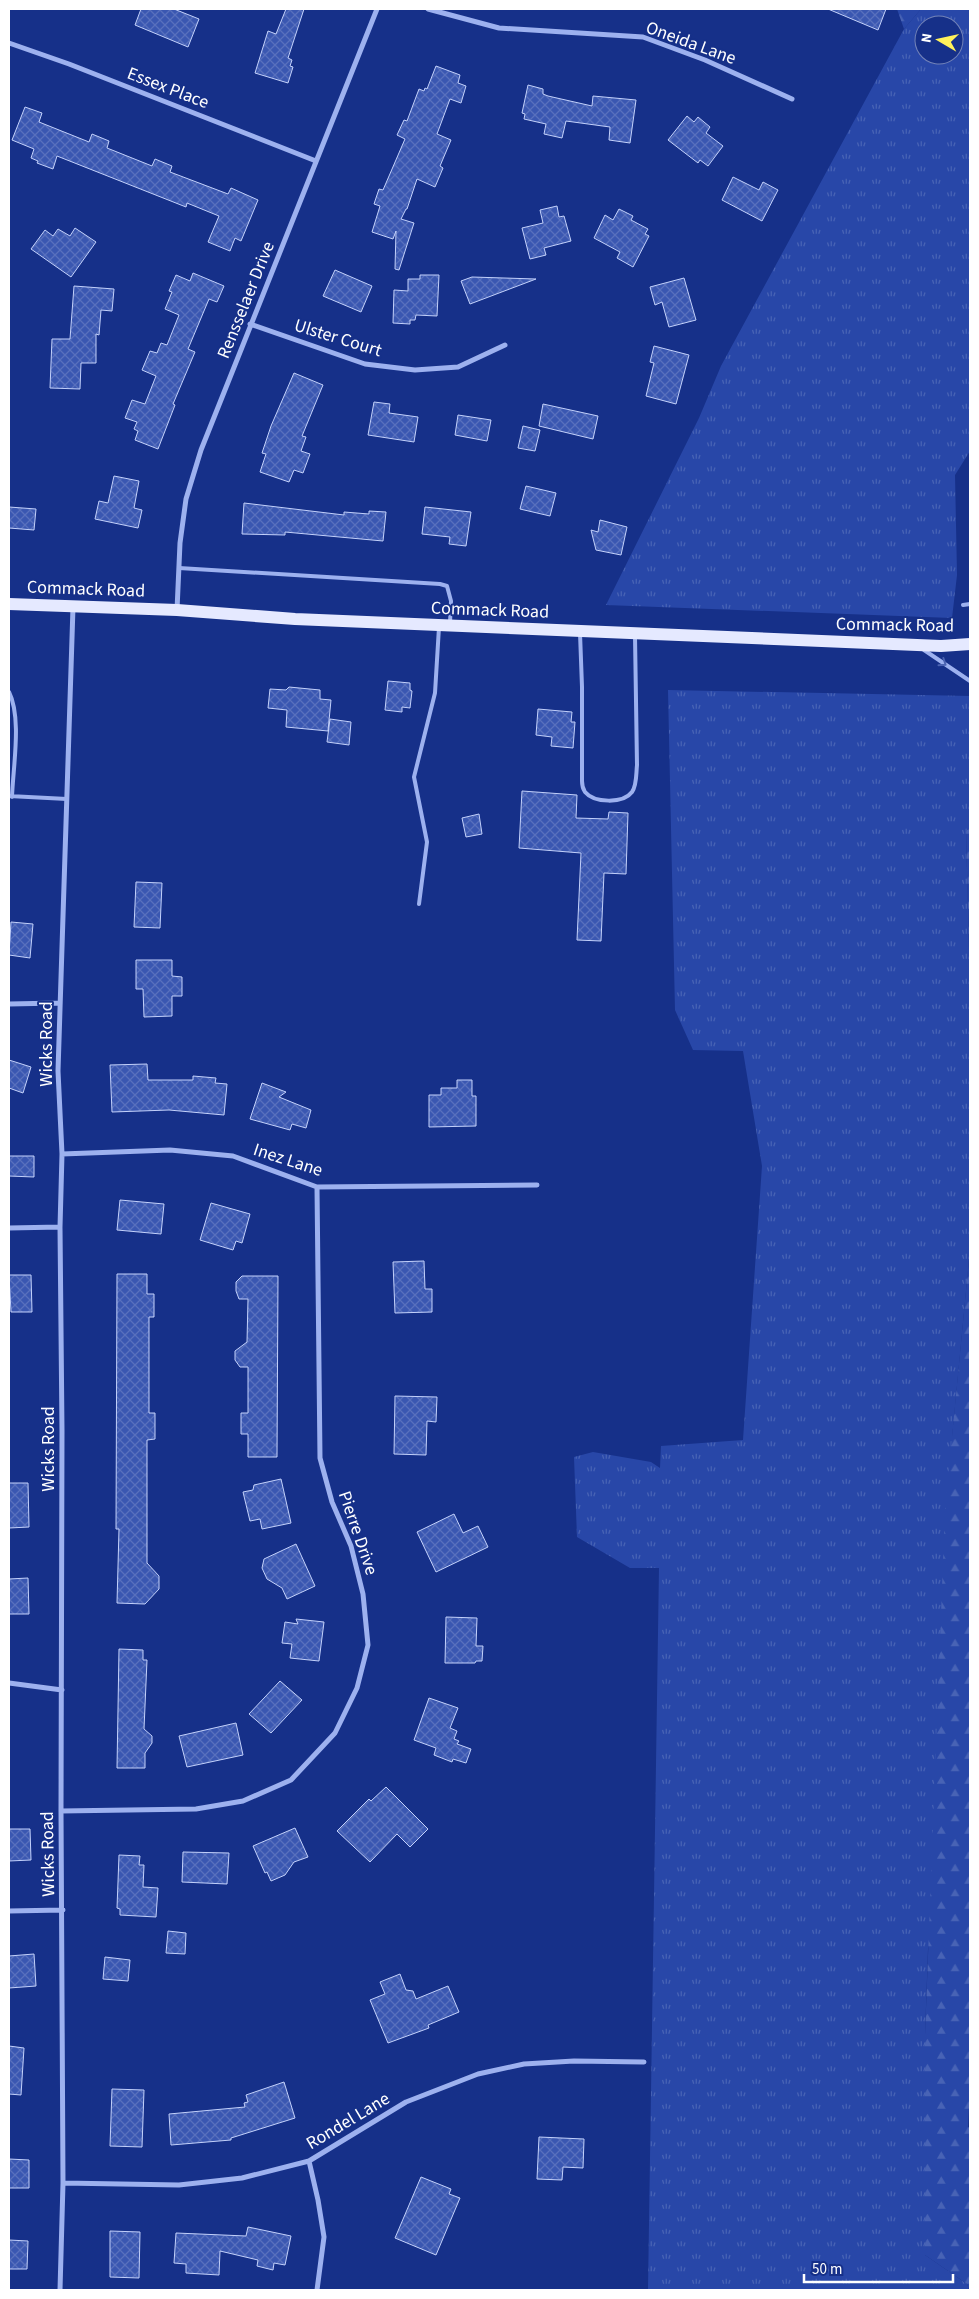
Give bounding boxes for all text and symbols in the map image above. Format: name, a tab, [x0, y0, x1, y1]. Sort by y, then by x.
street label: Oneida Lane	[642, 15, 740, 71]
north arrow	[914, 15, 964, 65]
text: N	[917, 32, 938, 44]
street label: Essex Place	[124, 61, 212, 115]
street label: Rensselaer Drive	[211, 238, 281, 362]
street label: Ulster Court	[291, 313, 385, 363]
street label: Commack Road	[26, 574, 146, 604]
street label: Commack Road	[430, 595, 550, 625]
street label: Commack Road	[836, 611, 954, 639]
one-way arrow	[938, 656, 947, 666]
street label: Wicks Road	[34, 1001, 59, 1087]
street label: Inez Lane	[250, 1137, 326, 1183]
street label: Wicks Road	[36, 1406, 61, 1492]
street label: Pierre Drive	[332, 1488, 384, 1578]
street label: Wicks Road	[35, 1811, 61, 1897]
street label: Rondel Lane	[302, 2086, 395, 2156]
scale bar	[804, 2252, 953, 2284]
text: 50 m	[812, 2259, 842, 2280]

